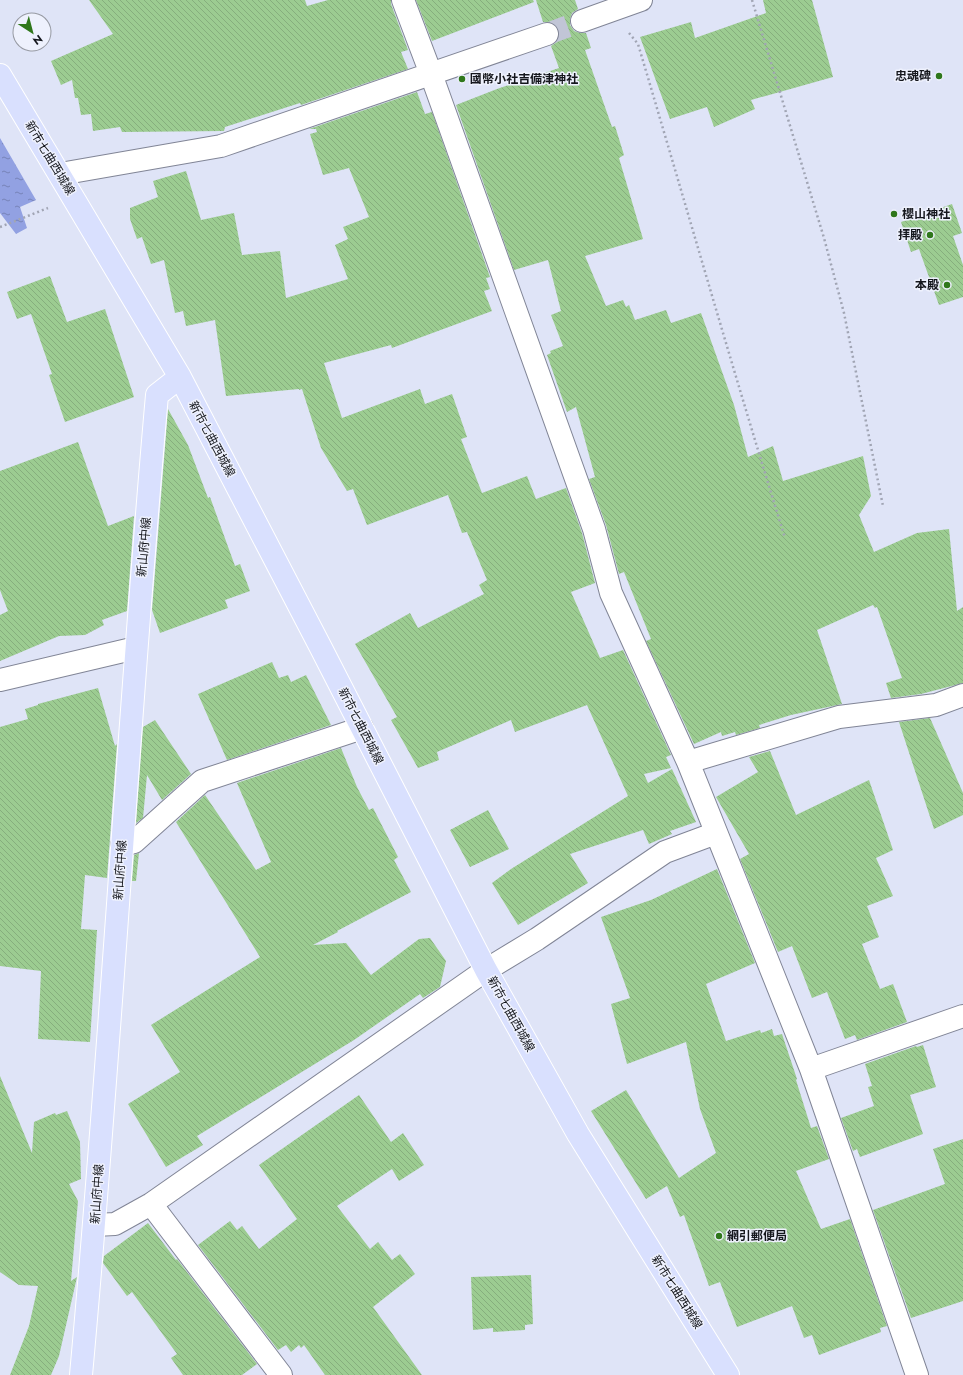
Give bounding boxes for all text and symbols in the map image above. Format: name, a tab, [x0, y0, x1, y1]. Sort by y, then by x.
north arrow	[12, 12, 52, 52]
text: N	[30, 31, 46, 49]
place label: 忠魂碑	[895, 67, 931, 85]
place label: 國幣小社吉備津神社	[470, 70, 578, 88]
marker: 忠魂碑	[934, 71, 944, 81]
marker: 國幣小社吉備津神社	[457, 74, 467, 84]
street label: 新市七曲西城線	[21, 117, 79, 199]
place label: 櫻山神社	[902, 205, 950, 223]
marker: 櫻山神社	[889, 209, 899, 219]
place label: 拝殿	[898, 226, 922, 244]
marker: 拝殿	[925, 230, 935, 240]
place label: 本殿	[915, 276, 939, 294]
marker: 本殿	[942, 280, 952, 290]
street label: 新市七曲西城線	[184, 398, 240, 480]
street label: 新山府中線	[132, 516, 156, 578]
street label: 新市七曲西城線	[334, 684, 388, 768]
street label: 新山府中線	[109, 839, 131, 901]
street label: 新市七曲西城線	[483, 973, 539, 1055]
street label: 新山府中線	[86, 1163, 108, 1225]
place label: 網引郵便局	[727, 1227, 787, 1245]
marker: 網引郵便局	[714, 1231, 724, 1241]
street label: 新市七曲西城線	[647, 1252, 707, 1332]

